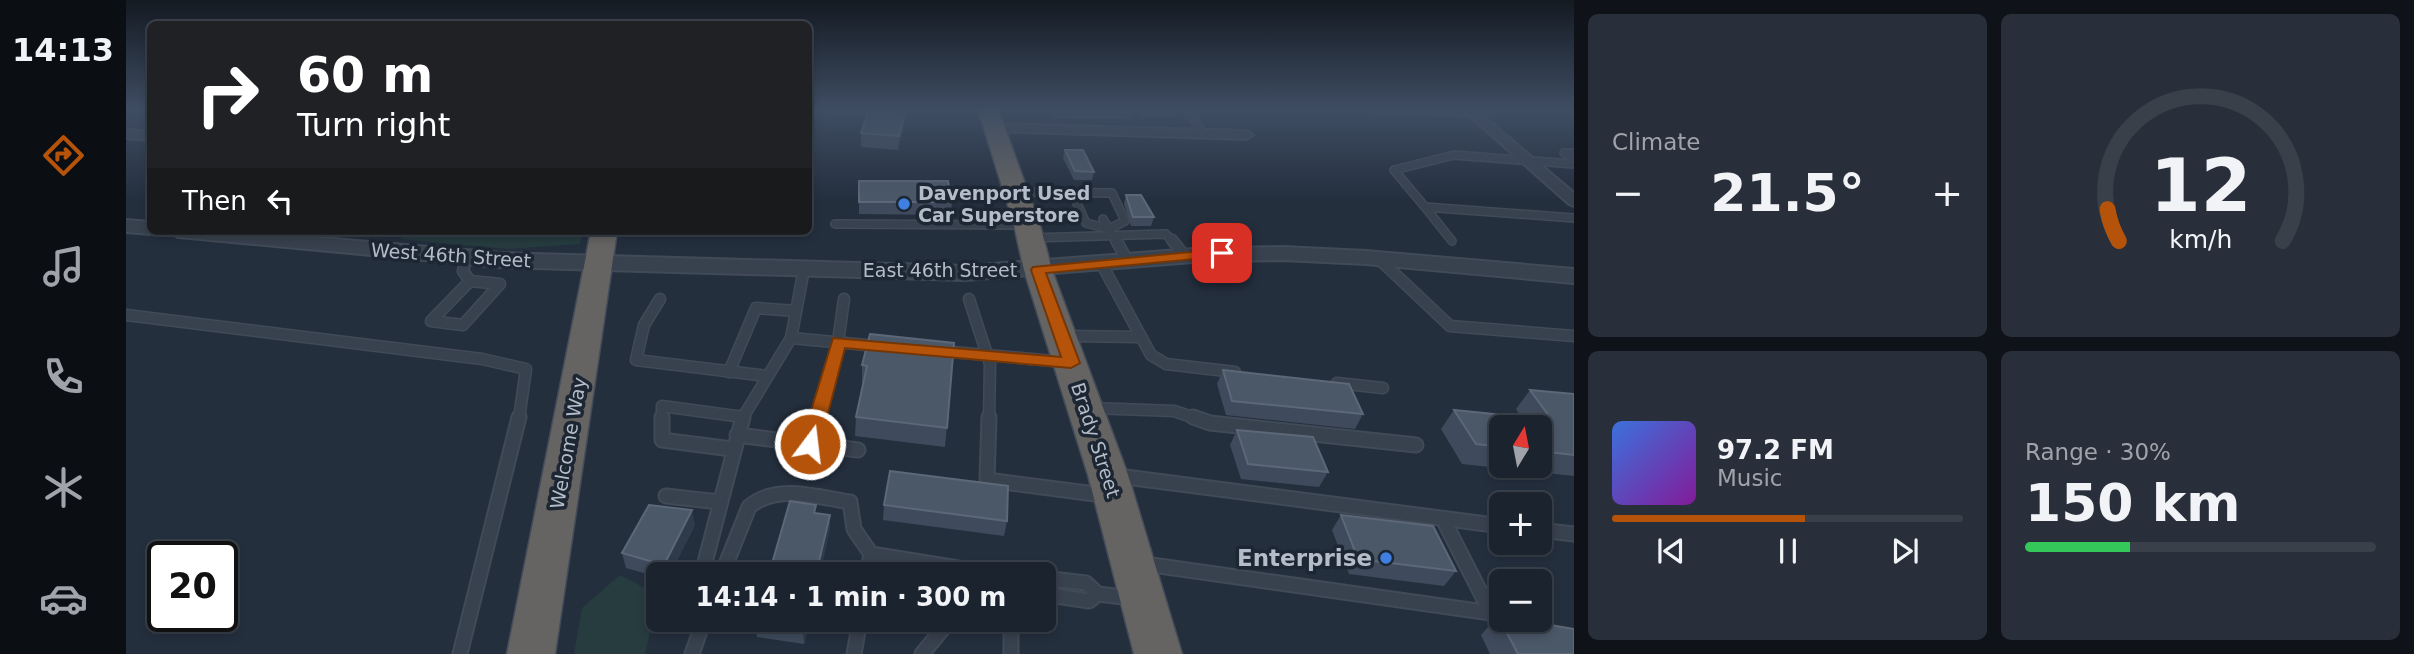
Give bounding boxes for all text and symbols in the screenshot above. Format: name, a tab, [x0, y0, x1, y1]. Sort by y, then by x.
text: 14:13	[12, 31, 114, 69]
text: 60 m	[297, 47, 433, 104]
icon: right	[182, 49, 273, 140]
text: Turn right	[297, 106, 450, 144]
text: Climate	[1612, 129, 1701, 155]
icon: directions	[39, 131, 88, 180]
text: 12	[2150, 144, 2251, 229]
text: 21.5°	[1710, 163, 1865, 223]
text: −	[1612, 171, 1644, 215]
text: +	[1931, 171, 1963, 215]
icon: left	[261, 182, 299, 220]
place label: Davenport Used Car Superstore	[918, 182, 1090, 226]
text: Then	[182, 186, 247, 216]
marker: Davenport Used Car Superstore	[896, 196, 912, 212]
pin	[1192, 223, 1252, 283]
text: km/h	[2169, 225, 2232, 254]
icon: arrive	[1203, 234, 1241, 272]
street label: West 46th Street	[370, 238, 532, 272]
icon: music	[39, 242, 88, 291]
street label: East 46th Street	[863, 259, 1017, 281]
icon: phone	[39, 352, 88, 401]
street label: Welcome Way	[546, 375, 590, 511]
street label: Brady Street	[1067, 380, 1125, 500]
position arrow	[773, 407, 847, 481]
north arrow	[1489, 415, 1552, 478]
map controls	[1489, 415, 1552, 632]
text: 97.2 FM	[1717, 435, 1834, 465]
text: Range · 30%	[2025, 439, 2171, 465]
icon: climate	[39, 463, 88, 512]
text: Music	[1717, 465, 1782, 491]
text: 150 km	[2025, 473, 2240, 533]
button: +	[1489, 492, 1552, 555]
icon: previous	[1652, 532, 1690, 570]
icon: pause	[1769, 532, 1807, 570]
icon: next	[1886, 532, 1924, 570]
speed limit sign: 20	[147, 541, 238, 632]
place label: Enterprise	[1237, 545, 1372, 571]
marker: Enterprise	[1378, 550, 1394, 566]
button: −	[1489, 569, 1552, 632]
icon: car	[39, 574, 88, 623]
text: 14:14 · 1 min · 300 m	[696, 582, 1006, 612]

